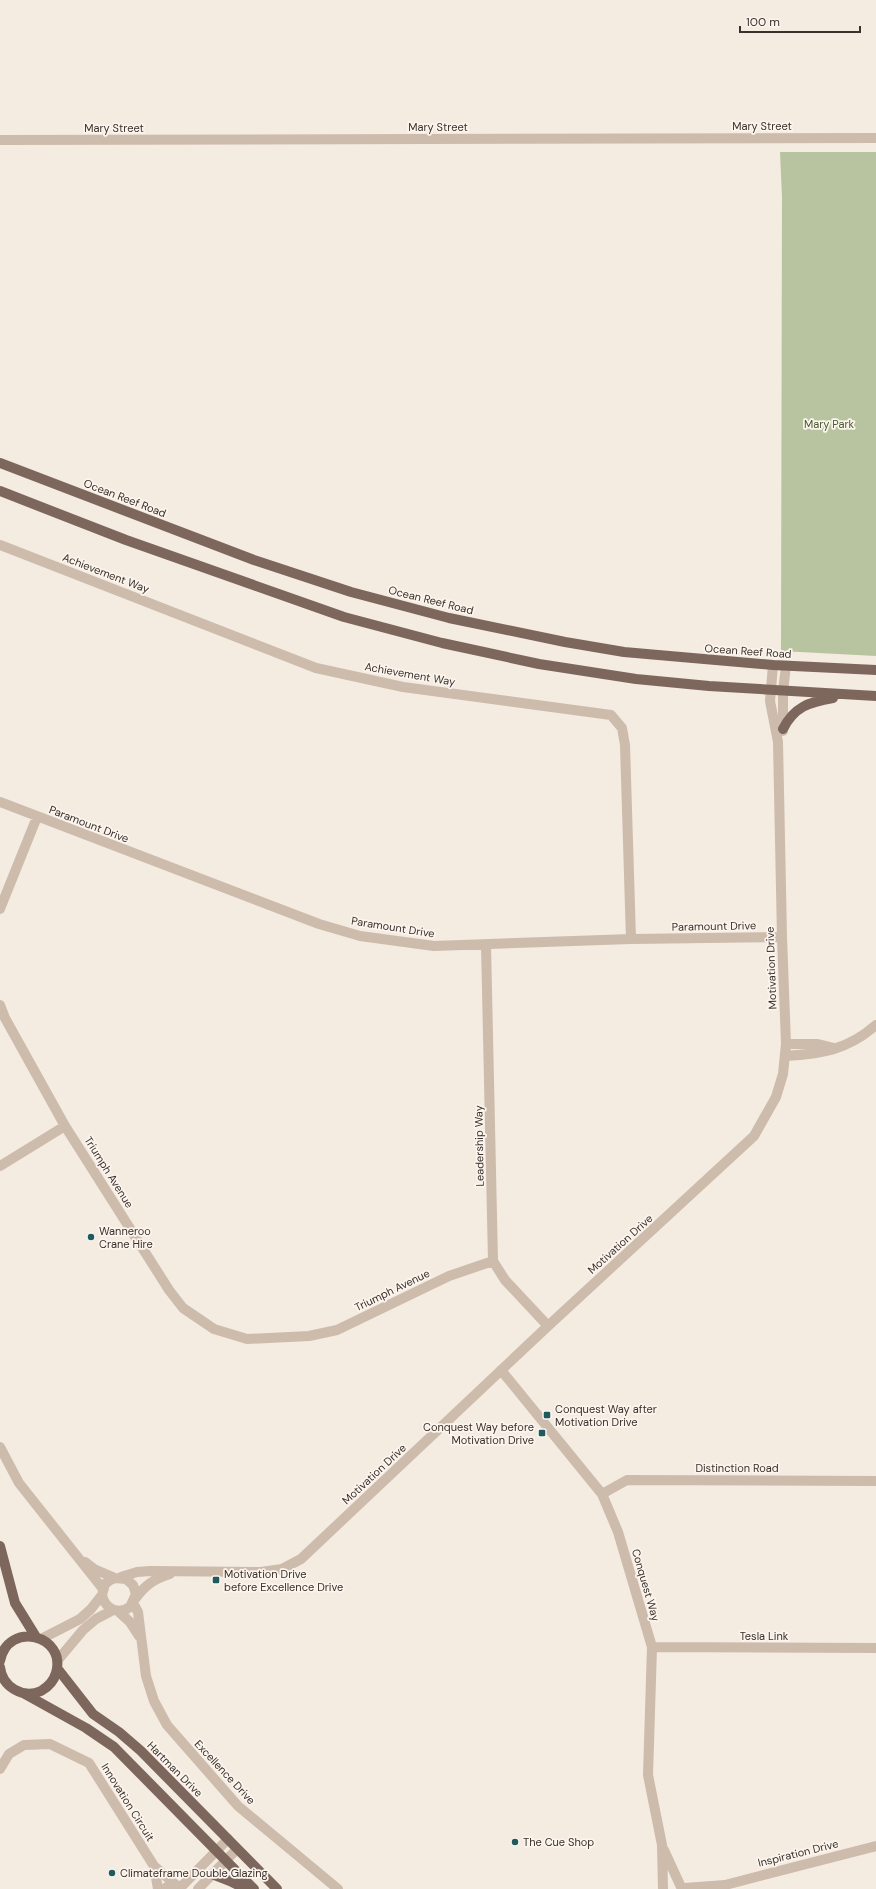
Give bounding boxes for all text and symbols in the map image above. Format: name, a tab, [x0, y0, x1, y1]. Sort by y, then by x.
scale bar	[740, 8, 860, 34]
text: 100 m	[746, 14, 780, 30]
street label: Mary Street	[732, 119, 792, 133]
street label: Mary Street	[408, 120, 468, 134]
street label: Mary Street	[84, 121, 144, 135]
park label: Mary Park	[804, 417, 854, 431]
street label: Ocean Reef Road	[82, 476, 168, 520]
street label: Achievement Way	[61, 550, 151, 596]
street label: Ocean Reef Road	[387, 583, 475, 617]
street label: Ocean Reef Road	[704, 641, 792, 661]
street label: Achievement Way	[364, 659, 456, 689]
street label: Paramount Drive	[47, 802, 131, 846]
street label: Paramount Drive	[350, 913, 436, 941]
street label: Paramount Drive	[672, 918, 756, 934]
street label: Motivation Drive	[763, 926, 779, 1010]
street label: Leadership Way	[471, 1105, 487, 1187]
street label: Triumph Avenue	[81, 1134, 137, 1210]
street label: Motivation Drive	[585, 1211, 655, 1277]
place label: Wanneroo Crane Hire	[99, 1224, 153, 1251]
marker: Wanneroo Crane Hire	[86, 1232, 96, 1242]
street label: Triumph Avenue	[352, 1266, 432, 1314]
place label: Conquest Way after Motivation Drive	[555, 1402, 657, 1429]
marker: Conquest Way after Motivation Drive	[542, 1410, 552, 1420]
place label: Conquest Way before Motivation Drive	[423, 1420, 534, 1447]
marker: Conquest Way before Motivation Drive	[537, 1428, 547, 1438]
street label: Motivation Drive	[339, 1441, 409, 1507]
street label: Distinction Road	[695, 1461, 779, 1475]
street label: Conquest Way	[629, 1547, 663, 1623]
place label: Motivation Drive before Excellence Drive	[224, 1567, 343, 1594]
marker: Motivation Drive before Excellence Drive	[211, 1575, 221, 1585]
street label: Tesla Link	[740, 1629, 789, 1643]
street label: Excellence Drive	[192, 1737, 258, 1807]
street label: Hartman Drive	[144, 1738, 206, 1800]
street label: Innovation Circuit	[98, 1760, 158, 1844]
place label: The Cue Shop	[523, 1835, 594, 1849]
street label: Inspiration Drive	[756, 1836, 840, 1870]
marker: The Cue Shop	[510, 1837, 520, 1847]
place label: Climateframe Double Glazing	[120, 1866, 268, 1880]
marker: Climateframe Double Glazing	[107, 1868, 117, 1878]

